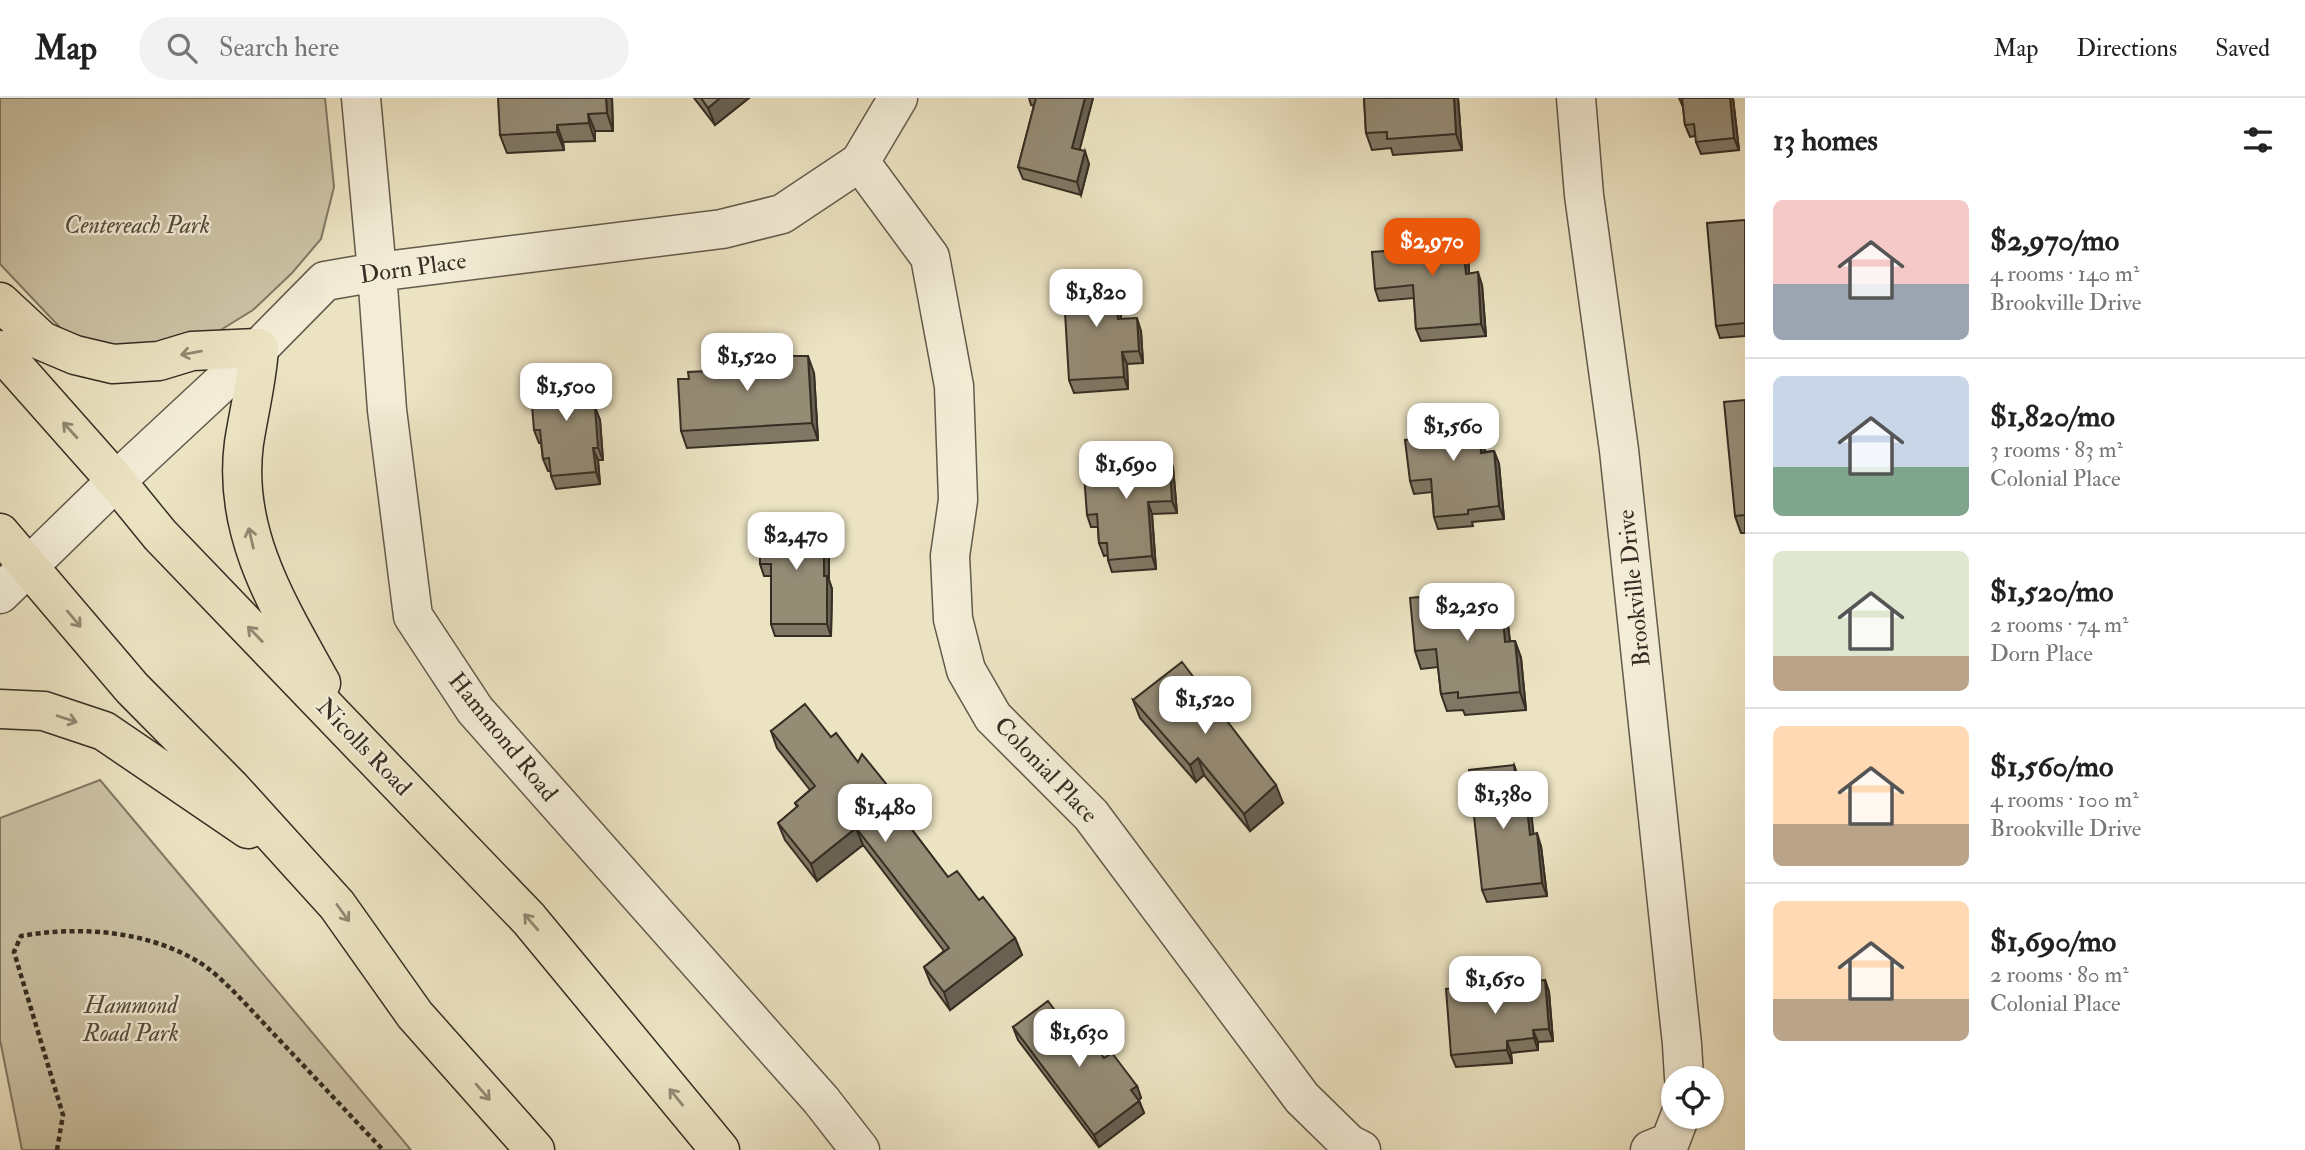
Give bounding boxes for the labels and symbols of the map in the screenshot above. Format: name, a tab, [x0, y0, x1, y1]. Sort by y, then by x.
park label: Centereach Park	[64, 210, 210, 241]
pin: $2,970	[1375, 218, 1489, 278]
street label: Dorn Place	[358, 245, 468, 291]
pin: $1,820	[1039, 270, 1153, 329]
pin: $1,520	[690, 334, 804, 393]
one-way arrow	[181, 347, 203, 360]
pin: $1,500	[509, 364, 623, 423]
pin: $1,560	[1396, 404, 1510, 463]
one-way arrow	[63, 421, 79, 439]
pin: $1,690	[1069, 442, 1183, 501]
street label: Brookville Drive	[1610, 508, 1658, 668]
pin: $2,470	[739, 512, 853, 572]
one-way arrow	[244, 527, 258, 550]
pin: $2,250	[1410, 584, 1524, 643]
one-way arrow	[66, 610, 82, 628]
one-way arrow	[247, 626, 264, 643]
street label: Hammond Road	[441, 666, 565, 808]
pin: $1,520	[1148, 676, 1262, 736]
street label: Nicolls Road	[310, 691, 418, 803]
street label: Colonial Place	[988, 710, 1104, 830]
one-way arrow	[56, 713, 78, 726]
pin: $1,380	[1446, 772, 1560, 831]
pin: $1,480	[828, 784, 942, 844]
one-way arrow	[336, 903, 350, 922]
one-way arrow	[523, 913, 539, 931]
pin: $1,650	[1438, 956, 1552, 1016]
park label: Hammond Road Park	[82, 990, 180, 1049]
pin: $1,630	[1022, 1010, 1136, 1069]
one-way arrow	[475, 1083, 492, 1100]
one-way arrow	[668, 1089, 684, 1107]

